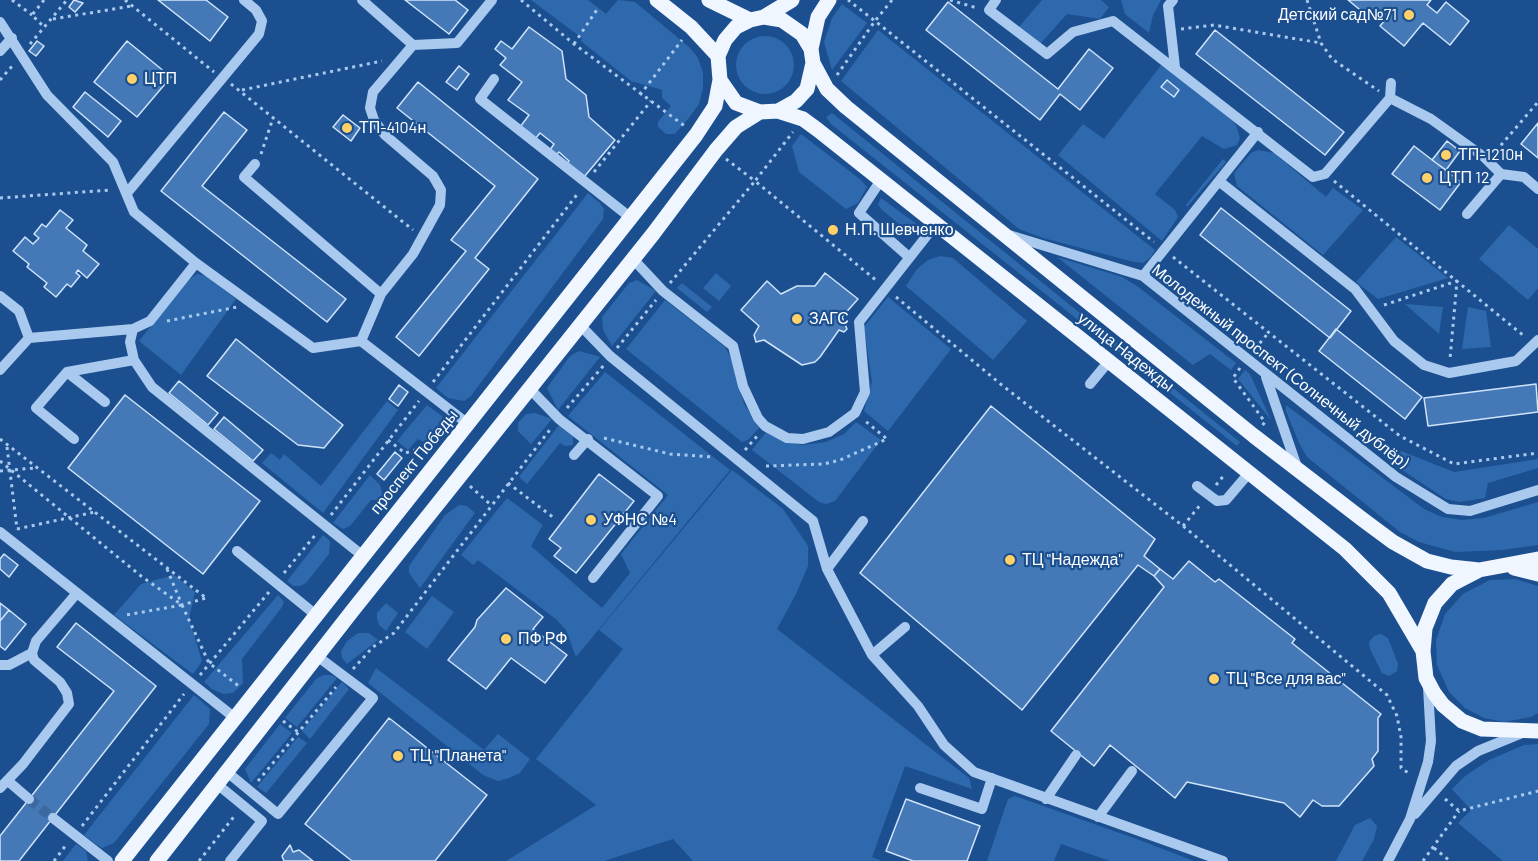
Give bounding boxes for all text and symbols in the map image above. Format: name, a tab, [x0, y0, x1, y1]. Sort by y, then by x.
place label: Детский сад№71	[1278, 5, 1397, 25]
marker: Детский сад№71	[1402, 8, 1416, 22]
place label: ЦТП	[144, 69, 177, 89]
marker: ЦТП	[125, 72, 139, 86]
place label: ТП-4104н	[359, 118, 426, 138]
marker: ТП-4104н	[340, 121, 354, 135]
place label: ТП-1210н	[1458, 145, 1523, 165]
marker: ТП-1210н	[1439, 148, 1453, 162]
place label: ЦТП 12	[1439, 168, 1489, 188]
marker: ЦТП 12	[1420, 171, 1434, 185]
place label: Н.П. Шевченко	[845, 220, 954, 240]
marker: Н.П. Шевченко	[826, 223, 840, 237]
street label: Молодежный проспект (Солнечный дублёр)	[1148, 260, 1412, 472]
street label: улица Надежды	[1074, 308, 1178, 396]
place label: ЗАГС	[809, 309, 849, 329]
marker: ЗАГС	[790, 312, 804, 326]
street label: проспект Победы	[366, 406, 462, 518]
place label: УФНС №4	[603, 510, 677, 530]
marker: УФНС №4	[584, 513, 598, 527]
place label: ТЦ "Надежда"	[1022, 550, 1123, 570]
marker: ТЦ "Надежда"	[1003, 553, 1017, 567]
place label: ПФ РФ	[518, 629, 568, 649]
marker: ПФ РФ	[499, 632, 513, 646]
place label: ТЦ "Все для вас"	[1226, 669, 1346, 689]
marker: ТЦ "Все для вас"	[1207, 672, 1221, 686]
place label: ТЦ "Планета"	[410, 746, 506, 766]
marker: ТЦ "Планета"	[391, 749, 405, 763]

